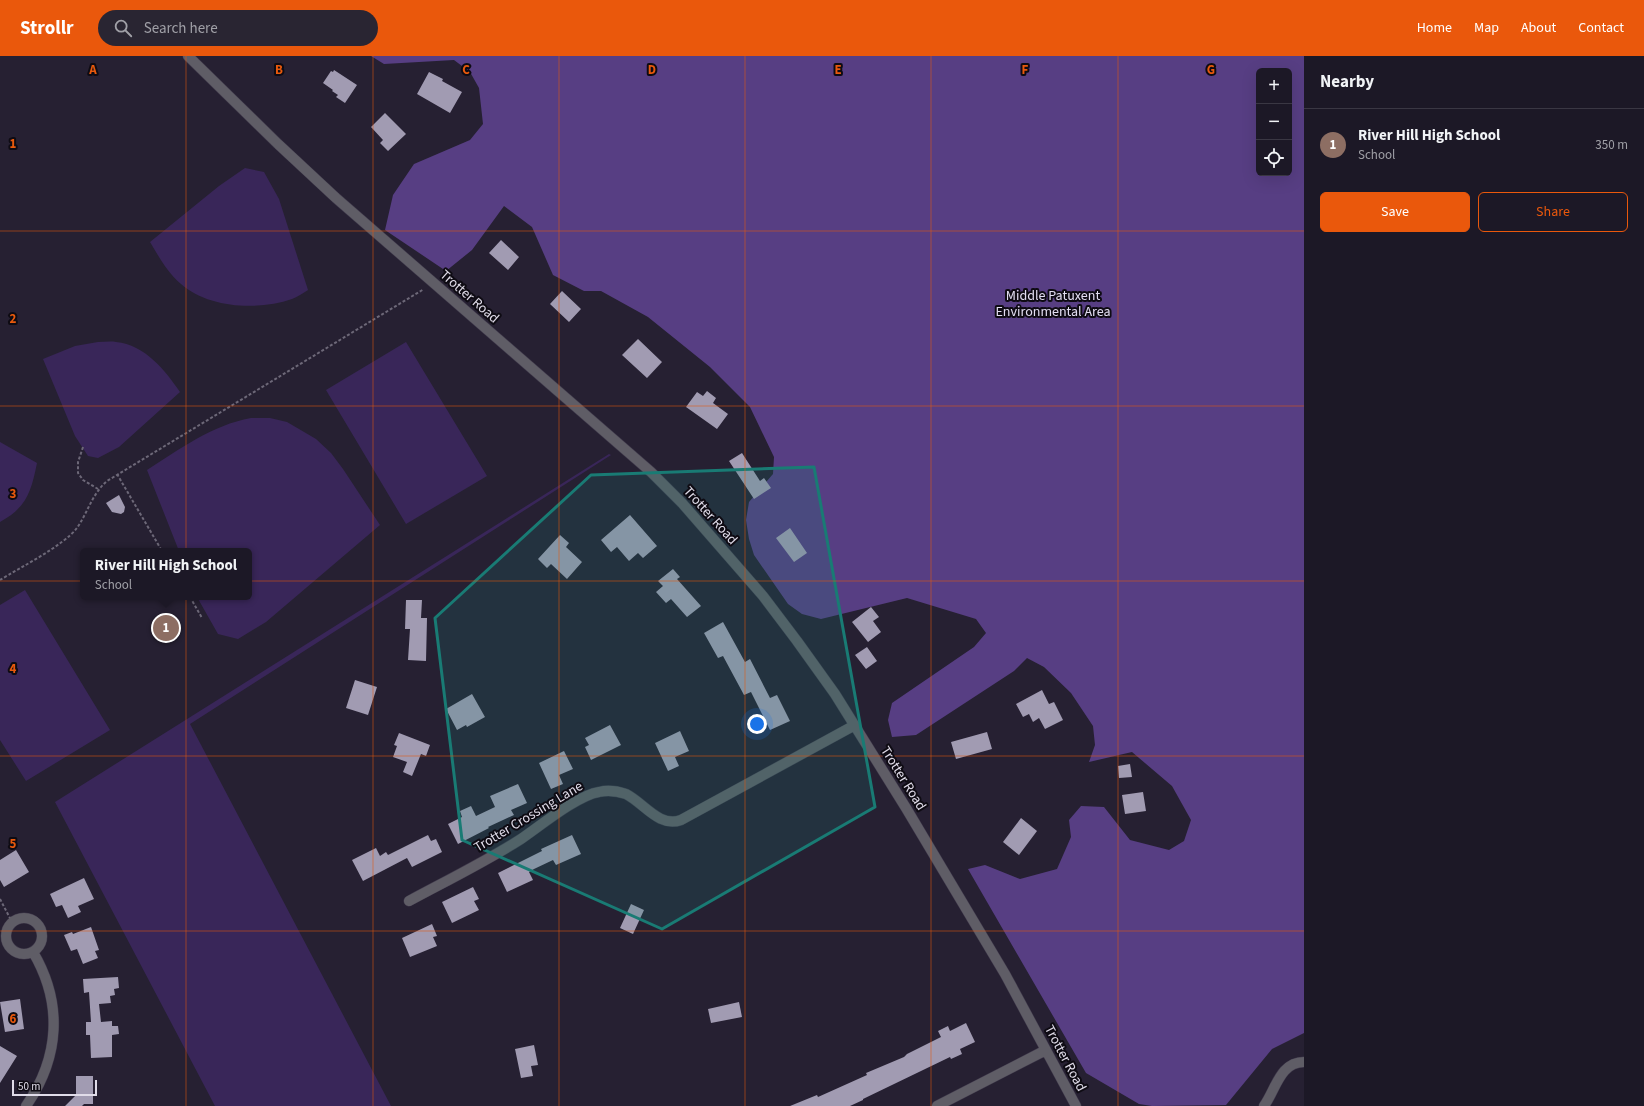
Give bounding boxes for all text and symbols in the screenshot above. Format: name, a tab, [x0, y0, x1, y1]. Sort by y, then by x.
search box	[98, 10, 378, 46]
text: Strollr	[20, 15, 74, 42]
icon: search	[112, 17, 134, 39]
text: Search here	[144, 18, 218, 39]
text: Home	[1417, 18, 1452, 38]
text: Map	[1474, 18, 1499, 38]
text: About	[1521, 18, 1556, 38]
text: Contact	[1578, 18, 1624, 38]
text: A	[88, 61, 97, 79]
text: B	[275, 61, 283, 79]
text: C	[462, 61, 470, 79]
text: D	[648, 61, 656, 79]
text: E	[834, 61, 842, 79]
text: F	[1022, 61, 1029, 79]
text: G	[1207, 61, 1215, 79]
map controls	[1256, 68, 1292, 176]
button: +	[1256, 68, 1292, 104]
text: Nearby	[1320, 70, 1374, 94]
button: −	[1256, 104, 1292, 140]
text: River Hill High School	[1358, 125, 1500, 146]
text: 1	[10, 135, 17, 153]
text: 1	[1330, 136, 1336, 154]
text: 350 m	[1595, 136, 1628, 154]
button: locate	[1256, 140, 1292, 176]
text: School	[1358, 146, 1395, 164]
button: Save	[1320, 192, 1470, 232]
button: Share	[1478, 192, 1628, 232]
street label: Trotter Road	[435, 265, 503, 328]
park label: Middle Patuxent Environmental Area	[995, 286, 1111, 322]
text: 2	[10, 310, 17, 328]
street label: Trotter Road	[679, 482, 742, 549]
text: 3	[10, 485, 17, 503]
popup	[80, 548, 252, 600]
text: River Hill High School	[95, 555, 237, 576]
text: School	[95, 576, 132, 594]
pin: 1	[153, 613, 179, 643]
text: 4	[10, 660, 17, 678]
your location	[747, 714, 767, 734]
street label: Trotter Road	[875, 742, 931, 815]
street label: Trotter Crossing Lane	[470, 776, 587, 857]
text: 5	[10, 835, 17, 853]
text: 6	[10, 1010, 17, 1028]
street label: Trotter Road	[1039, 1022, 1091, 1095]
scale bar	[12, 1078, 97, 1097]
text: 50 m	[18, 1079, 40, 1094]

